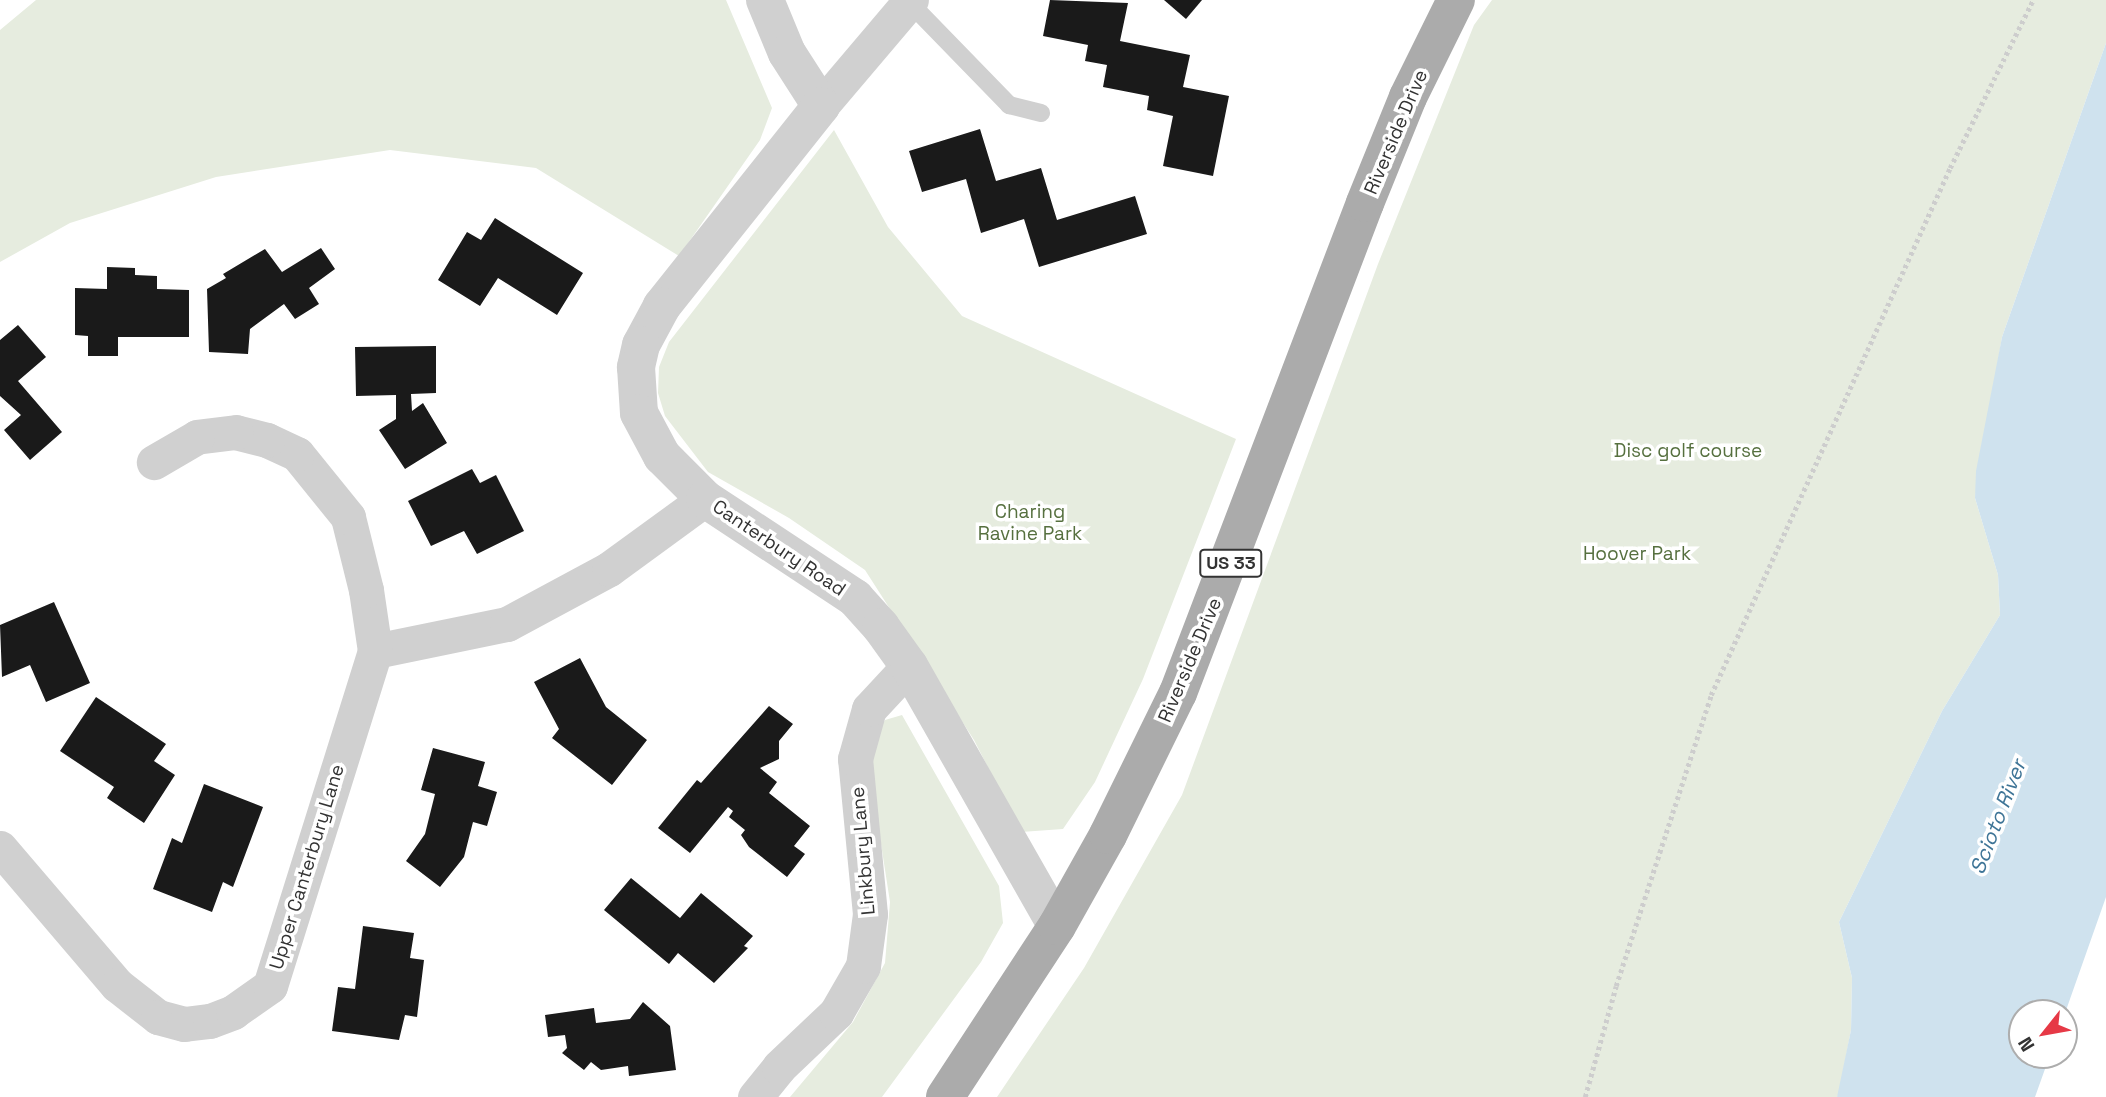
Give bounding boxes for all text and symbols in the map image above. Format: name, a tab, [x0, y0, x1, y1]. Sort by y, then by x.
street label: Riverside Drive	[1359, 66, 1433, 198]
park label: Disc golf course	[1614, 440, 1762, 462]
street label: Canterbury Road	[708, 495, 850, 601]
park label: Charing Ravine Park	[978, 501, 1082, 545]
park label: Hoover Park	[1583, 543, 1691, 565]
road number: US 33	[1198, 548, 1264, 578]
street label: Riverside Drive	[1153, 594, 1227, 726]
water label: Scioto River	[1965, 756, 2031, 878]
street label: Upper Canterbury Lane	[265, 762, 349, 972]
street label: Linkbury Lane	[846, 786, 880, 916]
north arrow	[2008, 999, 2078, 1069]
text: N	[2012, 1032, 2040, 1056]

